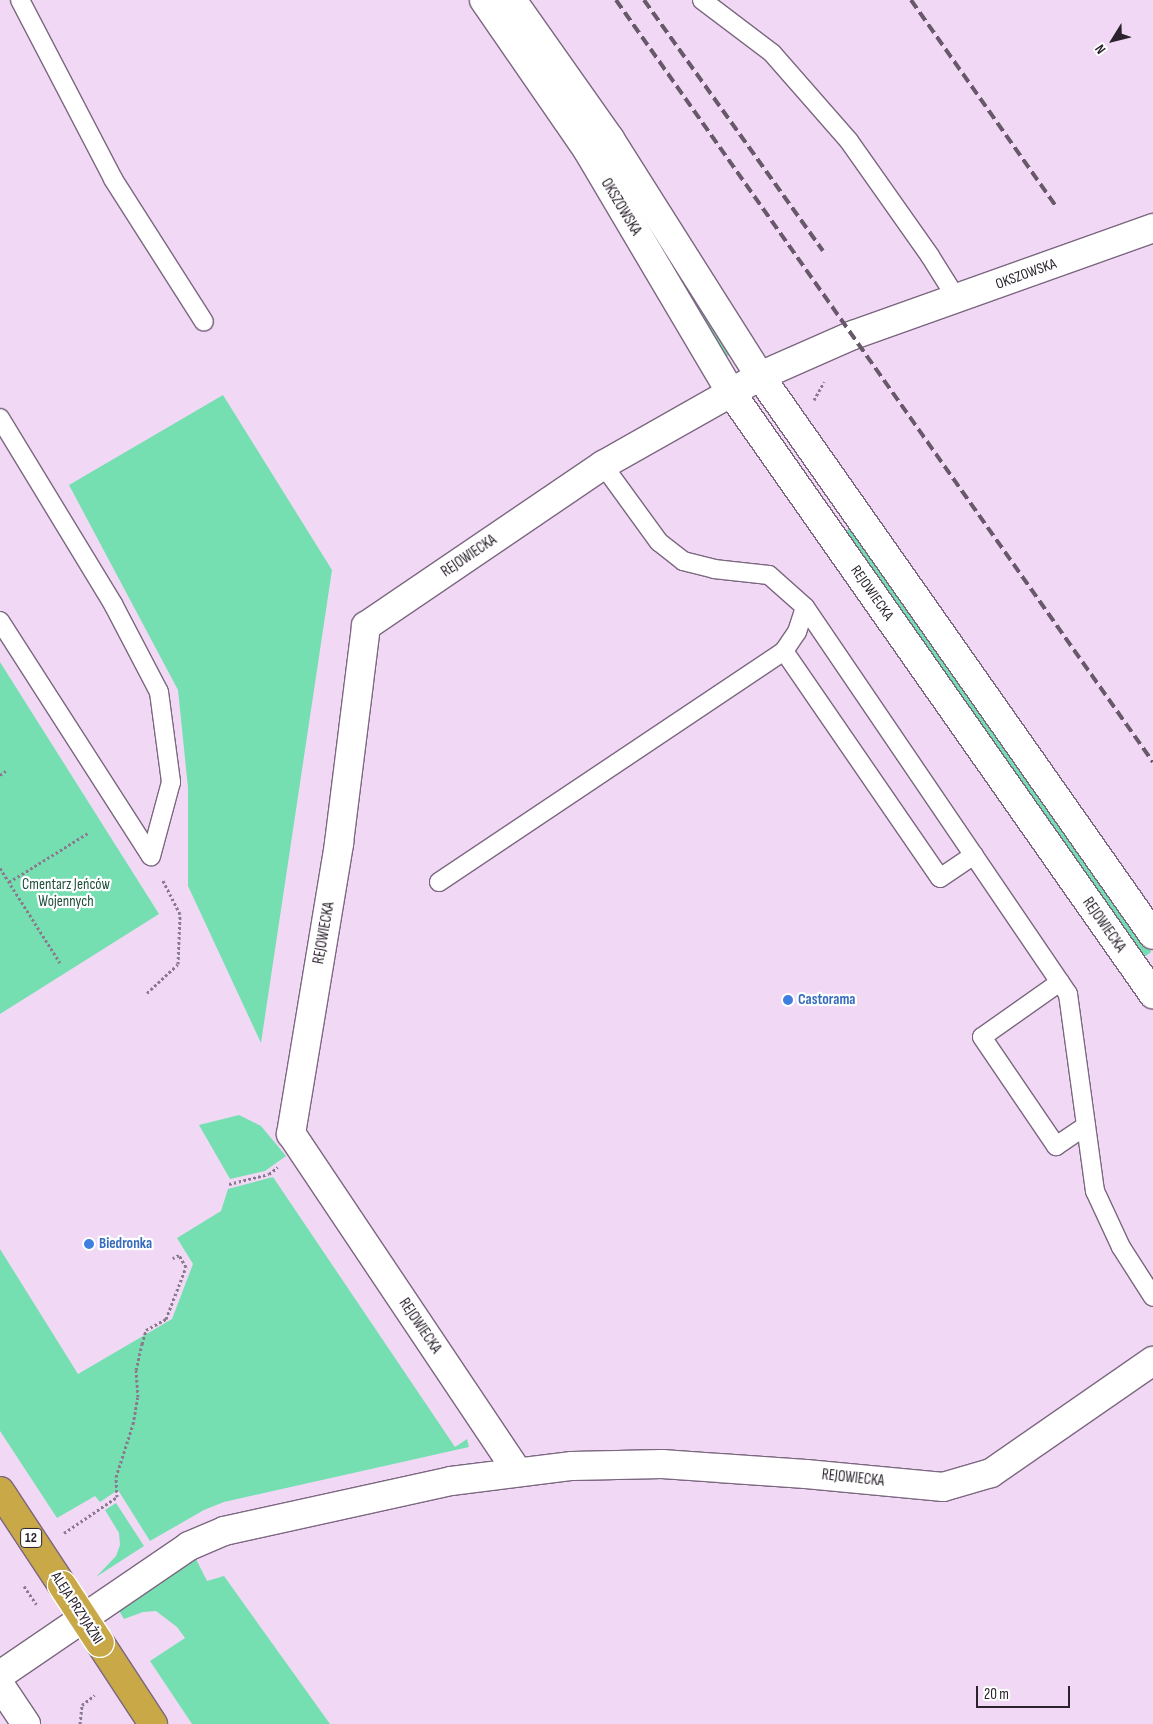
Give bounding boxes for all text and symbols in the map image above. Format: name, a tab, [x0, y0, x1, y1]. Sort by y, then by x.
north arrow	[1088, 15, 1138, 65]
text: N	[1091, 41, 1110, 57]
street label: OKSZOWSKA	[597, 175, 645, 239]
street label: OKSZOWSKA	[993, 255, 1059, 293]
street label: REJOWIECKA	[438, 531, 500, 581]
street label: REJOWIECKA	[847, 562, 897, 624]
park label: Cmentarz Jeńców Wojennych	[22, 875, 110, 910]
street label: REJOWIECKA	[1079, 894, 1129, 956]
street label: REJOWIECKA	[310, 901, 338, 965]
place label: Castorama	[798, 991, 855, 1009]
marker: Castorama	[782, 994, 794, 1006]
place label: Biedronka	[99, 1235, 152, 1253]
marker: Biedronka	[83, 1238, 95, 1250]
street label: REJOWIECKA	[395, 1295, 445, 1357]
street label: REJOWIECKA	[821, 1466, 885, 1490]
road number: 12	[20, 1526, 42, 1550]
street label: ALEJA PRZYJAŹNI	[47, 1569, 107, 1647]
scale bar	[978, 1676, 1072, 1708]
text: 20 m	[984, 1685, 1009, 1704]

